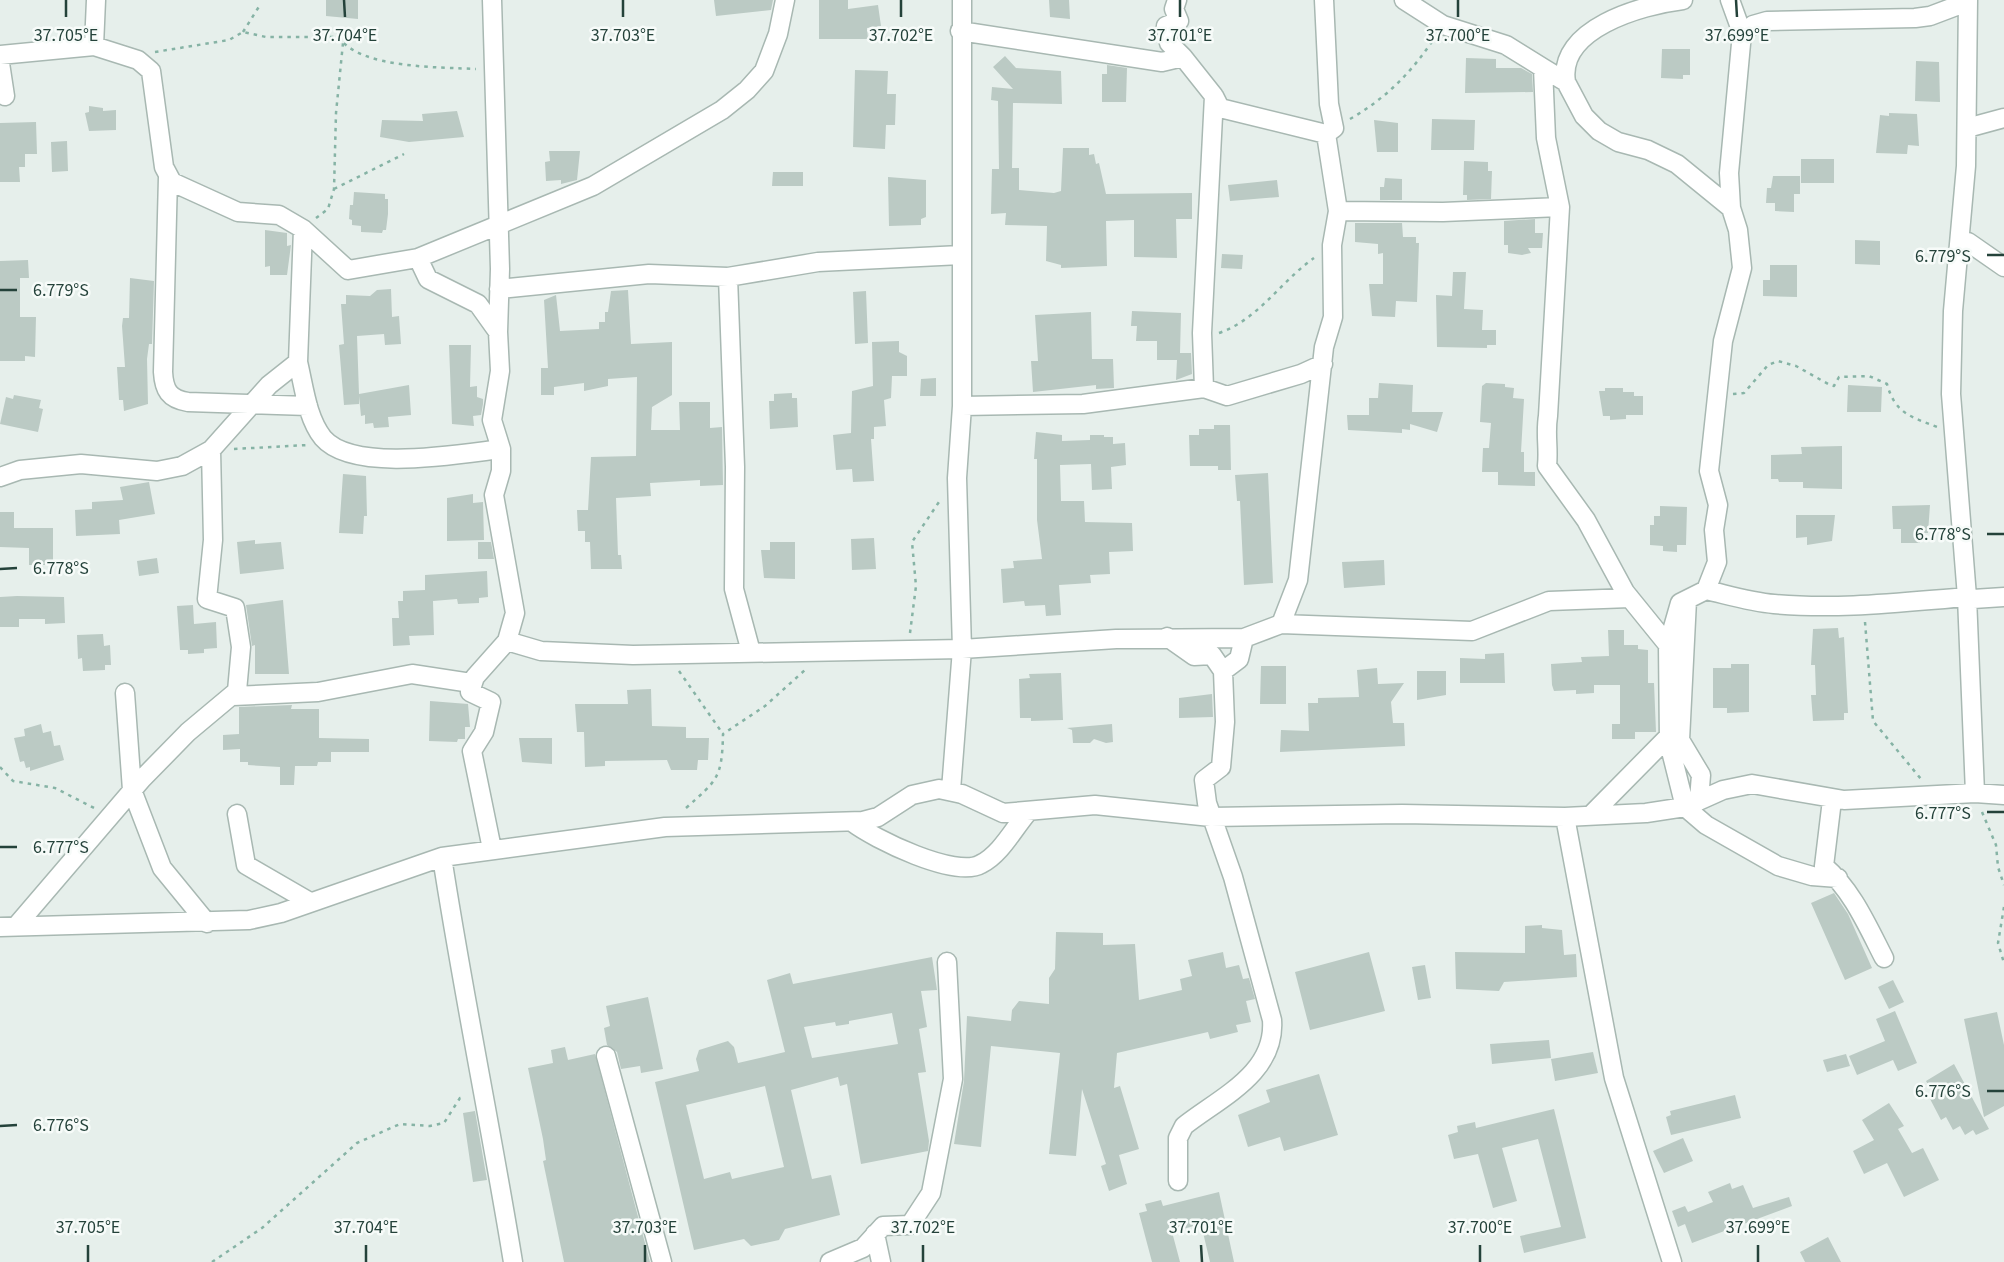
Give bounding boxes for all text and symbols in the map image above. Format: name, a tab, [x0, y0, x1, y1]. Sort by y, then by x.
text: 37.705°E	[34, 23, 98, 48]
text: 37.704°E	[313, 23, 377, 48]
text: 37.703°E	[591, 23, 655, 48]
text: 37.702°E	[869, 23, 933, 48]
text: 37.701°E	[1148, 23, 1212, 48]
text: 37.700°E	[1426, 23, 1490, 48]
text: 37.699°E	[1705, 23, 1769, 48]
text: 6.779°S	[1915, 244, 1971, 269]
text: 6.779°S	[33, 278, 89, 303]
text: 6.778°S	[1915, 522, 1971, 547]
text: 6.778°S	[33, 556, 89, 581]
text: 6.777°S	[1915, 801, 1971, 826]
text: 6.777°S	[33, 835, 89, 860]
text: 6.776°S	[1915, 1079, 1971, 1104]
text: 6.776°S	[33, 1113, 89, 1138]
text: 37.705°E	[56, 1215, 120, 1240]
text: 37.704°E	[334, 1215, 398, 1240]
text: 37.703°E	[613, 1215, 677, 1240]
text: 37.702°E	[891, 1215, 955, 1240]
text: 37.701°E	[1169, 1215, 1233, 1240]
text: 37.700°E	[1448, 1215, 1512, 1240]
text: 37.699°E	[1726, 1215, 1790, 1240]

